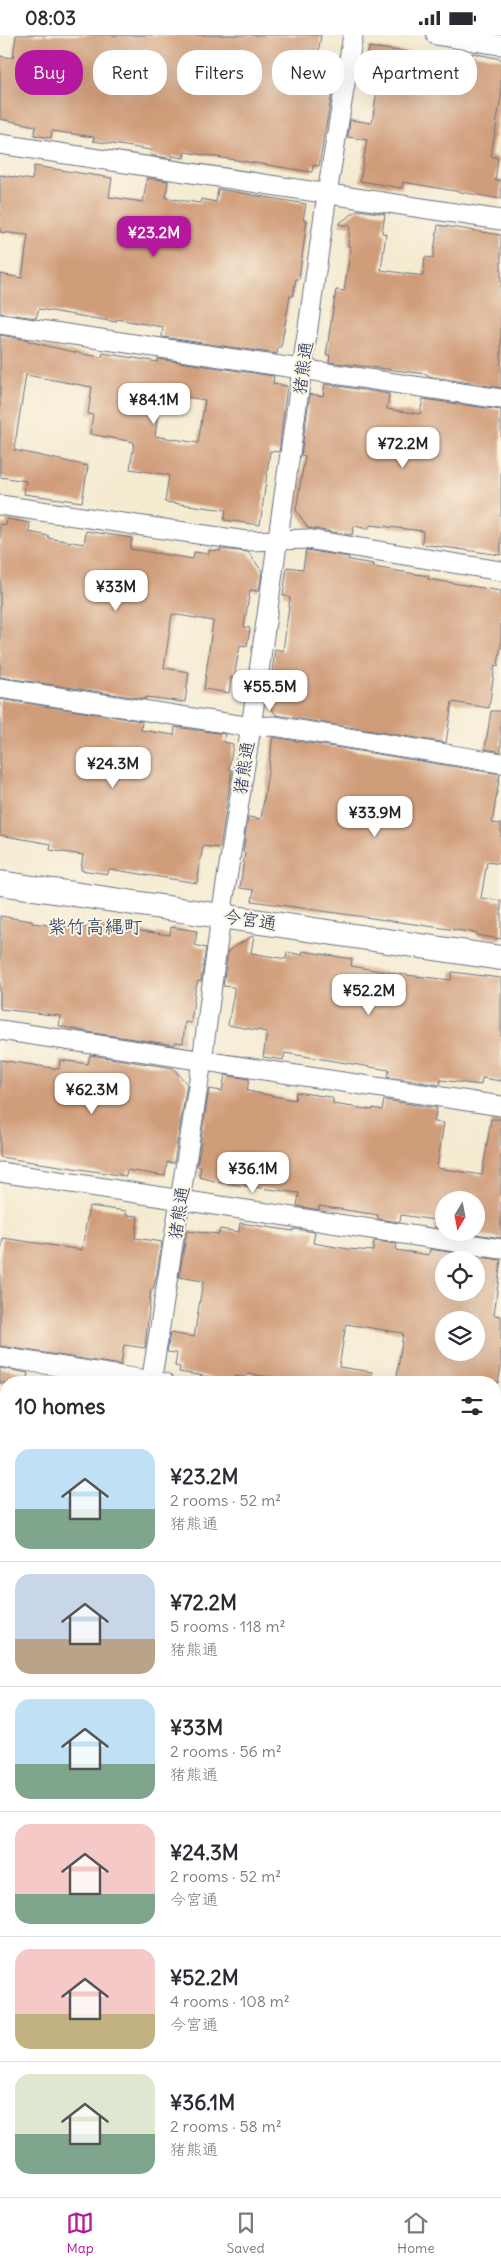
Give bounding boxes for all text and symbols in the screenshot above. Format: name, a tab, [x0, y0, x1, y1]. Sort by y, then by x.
text: 08:03	[25, 6, 76, 30]
chip: Buy	[15, 50, 83, 95]
chip: Rent	[93, 50, 167, 95]
chip: Filters	[177, 50, 262, 95]
chip: New	[272, 50, 344, 95]
chip: Apartment	[354, 50, 477, 95]
pin: ¥23.2M	[113, 215, 195, 258]
text: ¥23.2M	[128, 222, 180, 242]
street label: 猪熊通	[287, 340, 318, 396]
pin: ¥84.1M	[113, 383, 195, 425]
text: ¥84.1M	[129, 389, 179, 409]
pin: ¥72.2M	[362, 427, 444, 469]
text: ¥72.2M	[377, 433, 429, 453]
pin: ¥33M	[86, 569, 146, 612]
text: ¥33M	[96, 576, 136, 596]
pin: ¥55.5M	[229, 669, 311, 712]
text: ¥55.5M	[243, 676, 297, 696]
street label: 猪熊通	[228, 739, 259, 796]
pin: ¥24.3M	[72, 747, 154, 789]
text: ¥24.3M	[87, 753, 139, 773]
pin: ¥33.9M	[334, 795, 416, 838]
text: ¥33.9M	[348, 802, 402, 822]
street label: 今宮通	[222, 904, 279, 935]
district label: 紫竹高縄町	[47, 914, 143, 938]
pin: ¥52.2M	[328, 973, 410, 1016]
text: ¥52.2M	[343, 980, 395, 1000]
pin: ¥62.3M	[51, 1073, 133, 1115]
text: ¥62.3M	[66, 1079, 118, 1099]
pin: ¥36.1M	[212, 1151, 294, 1194]
text: ¥36.1M	[228, 1158, 278, 1178]
street label: 猪熊通	[163, 1184, 194, 1241]
north arrow	[435, 1191, 485, 1241]
map controls	[435, 1191, 485, 1361]
button: locate	[435, 1251, 485, 1301]
button: layers	[435, 1311, 485, 1361]
icon: filters	[458, 1392, 486, 1420]
text: 10 homes	[15, 1393, 105, 1420]
text: ¥23.2M	[170, 1463, 239, 1490]
icon: home	[55, 1469, 115, 1529]
text: 2 rooms · 52 m²	[170, 1490, 281, 1510]
text: 猪熊通	[170, 1513, 218, 1533]
text: ¥72.2M	[170, 1589, 237, 1616]
icon: home	[55, 1594, 115, 1654]
text: 5 rooms · 118 m²	[170, 1616, 286, 1636]
text: 猪熊通	[170, 1639, 218, 1659]
text: ¥33M	[170, 1714, 223, 1741]
icon: home	[55, 1719, 115, 1779]
text: 2 rooms · 56 m²	[170, 1741, 282, 1761]
text: 猪熊通	[170, 1764, 218, 1784]
text: ¥24.3M	[170, 1839, 239, 1866]
icon: home	[55, 1844, 115, 1904]
text: 2 rooms · 52 m²	[170, 1866, 281, 1886]
text: 今宮通	[170, 1889, 218, 1909]
text: ¥52.2M	[170, 1964, 239, 1991]
icon: home	[55, 1969, 115, 2029]
text: 4 rooms · 108 m²	[170, 1991, 290, 2011]
text: 今宮通	[170, 2014, 218, 2034]
text: ¥36.1M	[170, 2089, 235, 2116]
icon: home	[55, 2094, 115, 2154]
text: 2 rooms · 58 m²	[170, 2116, 282, 2136]
text: 猪熊通	[170, 2139, 218, 2159]
tab: Map	[66, 2209, 94, 2257]
tab: Saved	[226, 2209, 265, 2257]
tab: Home	[397, 2209, 435, 2257]

